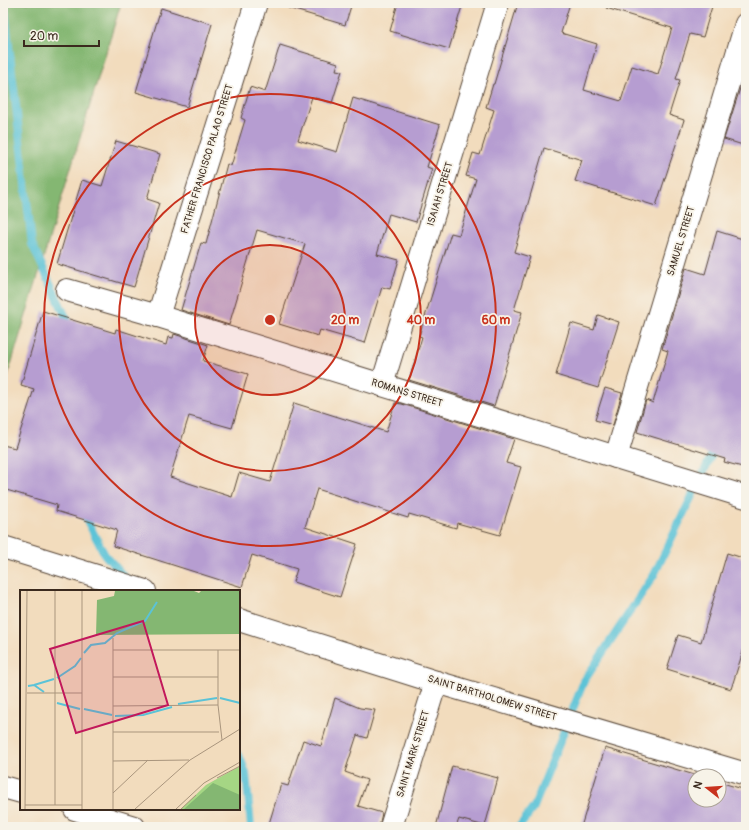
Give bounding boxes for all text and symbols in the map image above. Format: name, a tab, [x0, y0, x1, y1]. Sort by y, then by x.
scale bar	[24, 22, 99, 48]
text: 20 m	[30, 29, 59, 44]
street label: FATHER FRANCISCO PALAO STREET	[179, 82, 236, 235]
street label: ISAIAH STREET	[425, 160, 456, 227]
street label: SAMUEL STREET	[665, 204, 697, 277]
centre of rings	[263, 313, 277, 327]
text: 20 m	[331, 313, 359, 328]
text: 40 m	[406, 313, 436, 328]
text: 60 m	[482, 313, 511, 328]
street label: ROMANS STREET	[370, 376, 444, 410]
inset map	[20, 590, 240, 810]
street label: SAINT BARTHOLOMEW STREET	[426, 673, 558, 723]
street label: SAINT MARK STREET	[394, 709, 432, 799]
north arrow	[687, 768, 727, 808]
text: N	[691, 779, 705, 791]

